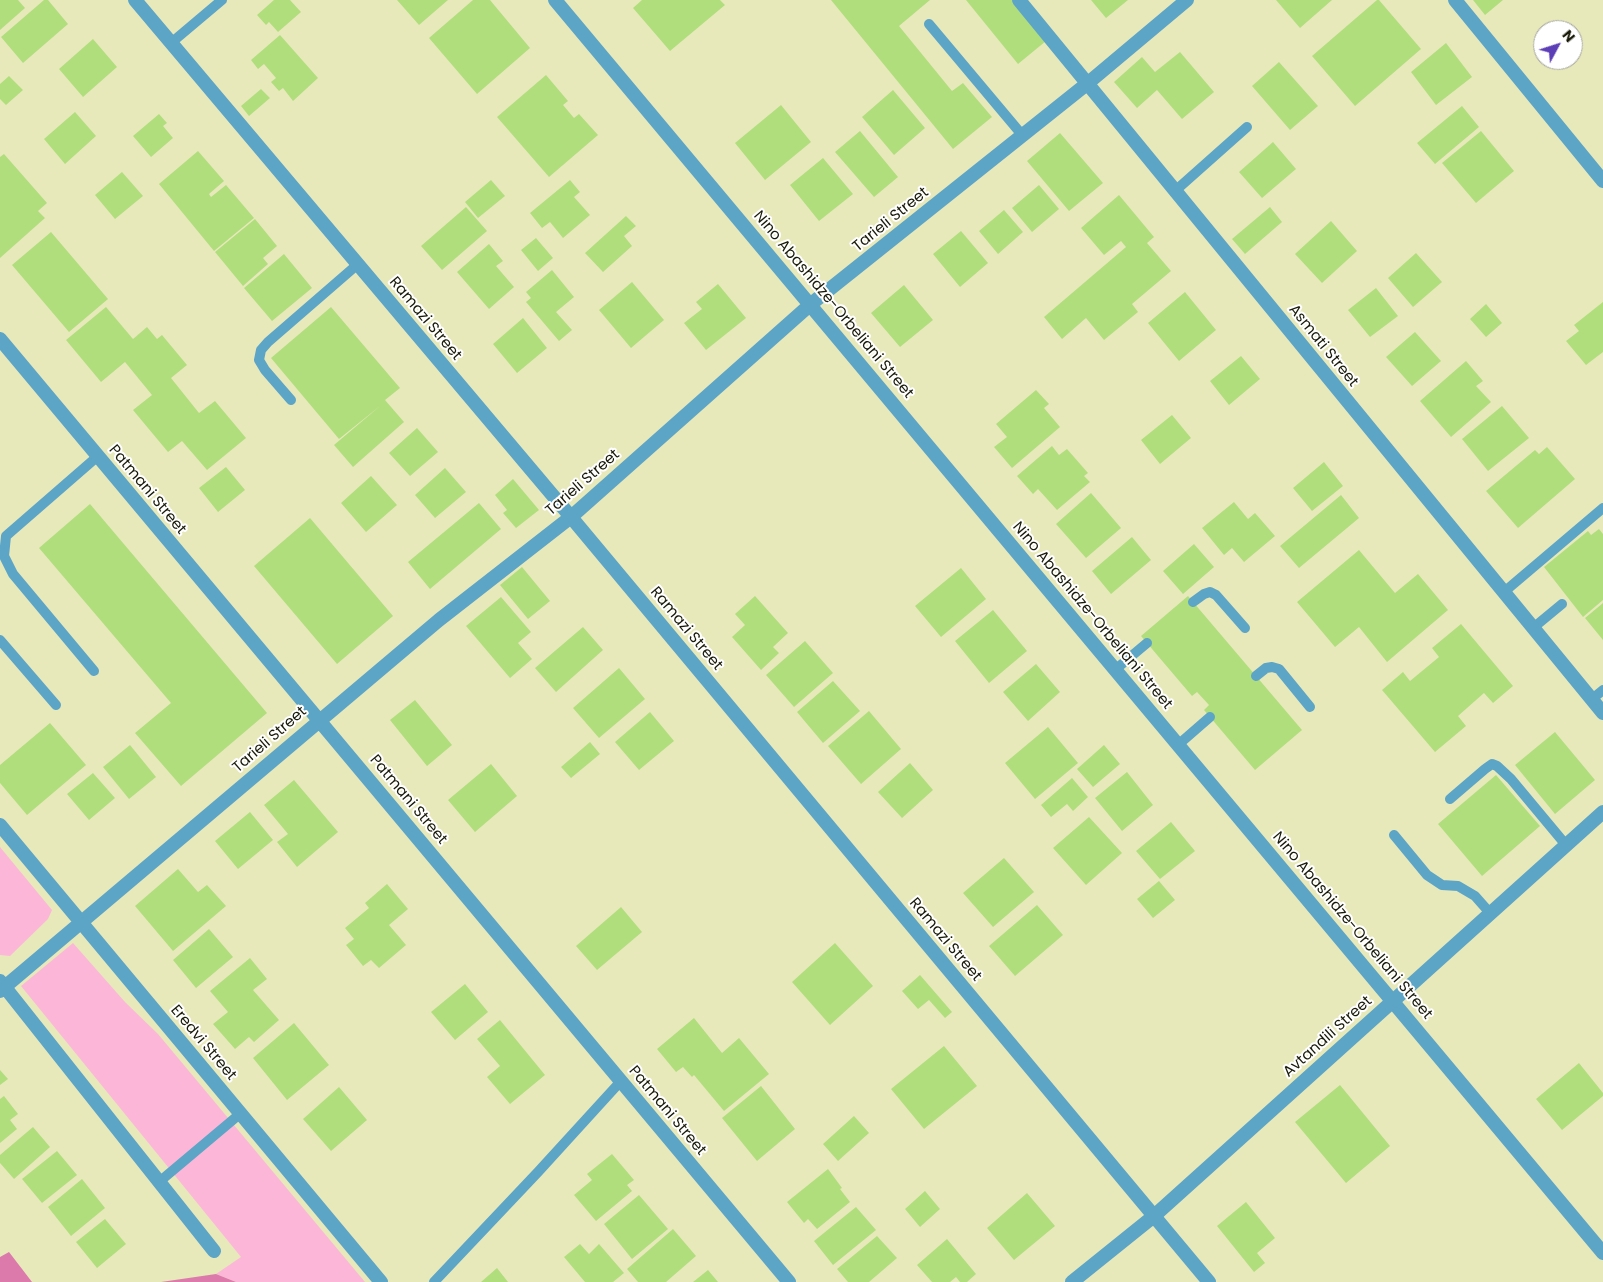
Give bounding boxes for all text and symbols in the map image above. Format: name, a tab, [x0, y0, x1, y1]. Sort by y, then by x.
north arrow	[1533, 20, 1583, 70]
text: N	[1558, 26, 1580, 46]
street label: Tarieli Street	[850, 184, 932, 256]
street label: Nino Abashidze-Orbeliani Street	[749, 208, 917, 402]
street label: Ramazi Street	[385, 274, 465, 364]
street label: Asmati Street	[1284, 301, 1362, 391]
street label: Patmani Street	[104, 442, 190, 538]
street label: Tarieli Street	[542, 446, 624, 520]
street label: Nino Abashidze-Orbeliani Street	[1008, 519, 1176, 713]
street label: Ramazi Street	[646, 584, 726, 674]
street label: Tarieli Street	[229, 703, 311, 777]
street label: Patmani Street	[365, 752, 451, 848]
street label: Nino Abashidze-Orbeliani Street	[1268, 829, 1436, 1023]
street label: Ramazi Street	[905, 895, 985, 985]
street label: Avtandili Street	[1280, 993, 1376, 1081]
street label: Eredvi Street	[166, 1002, 240, 1084]
street label: Patmani Street	[624, 1063, 710, 1159]

